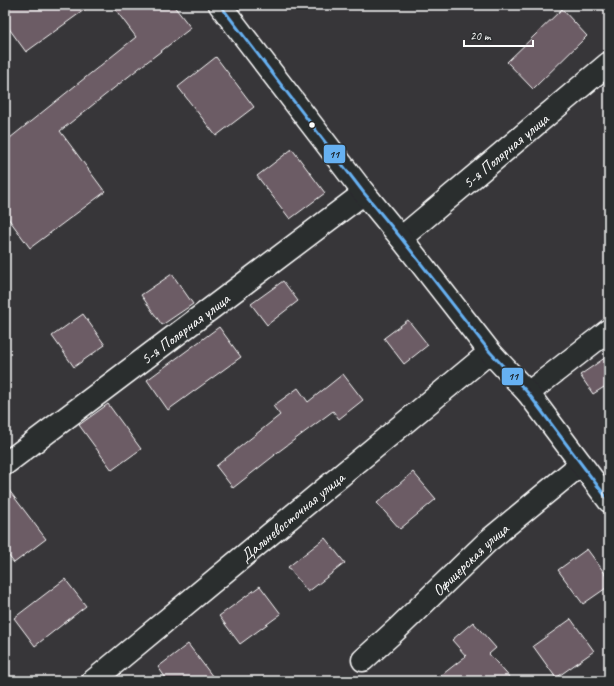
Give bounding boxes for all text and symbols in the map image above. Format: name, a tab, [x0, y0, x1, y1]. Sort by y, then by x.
scale bar	[464, 22, 533, 48]
text: 20 m	[470, 28, 492, 44]
street label: 5-я Полярная улица	[459, 108, 554, 193]
unlabelled marker	[307, 120, 317, 130]
line badge: 11	[323, 144, 346, 164]
text: 11	[329, 147, 340, 161]
street label: 5-я Полярная улица	[137, 288, 235, 369]
line badge: 11	[501, 367, 524, 386]
text: 11	[508, 369, 519, 383]
street label: Дальневосточная улица	[236, 467, 350, 566]
street label: Офицерская улица	[428, 519, 514, 601]

